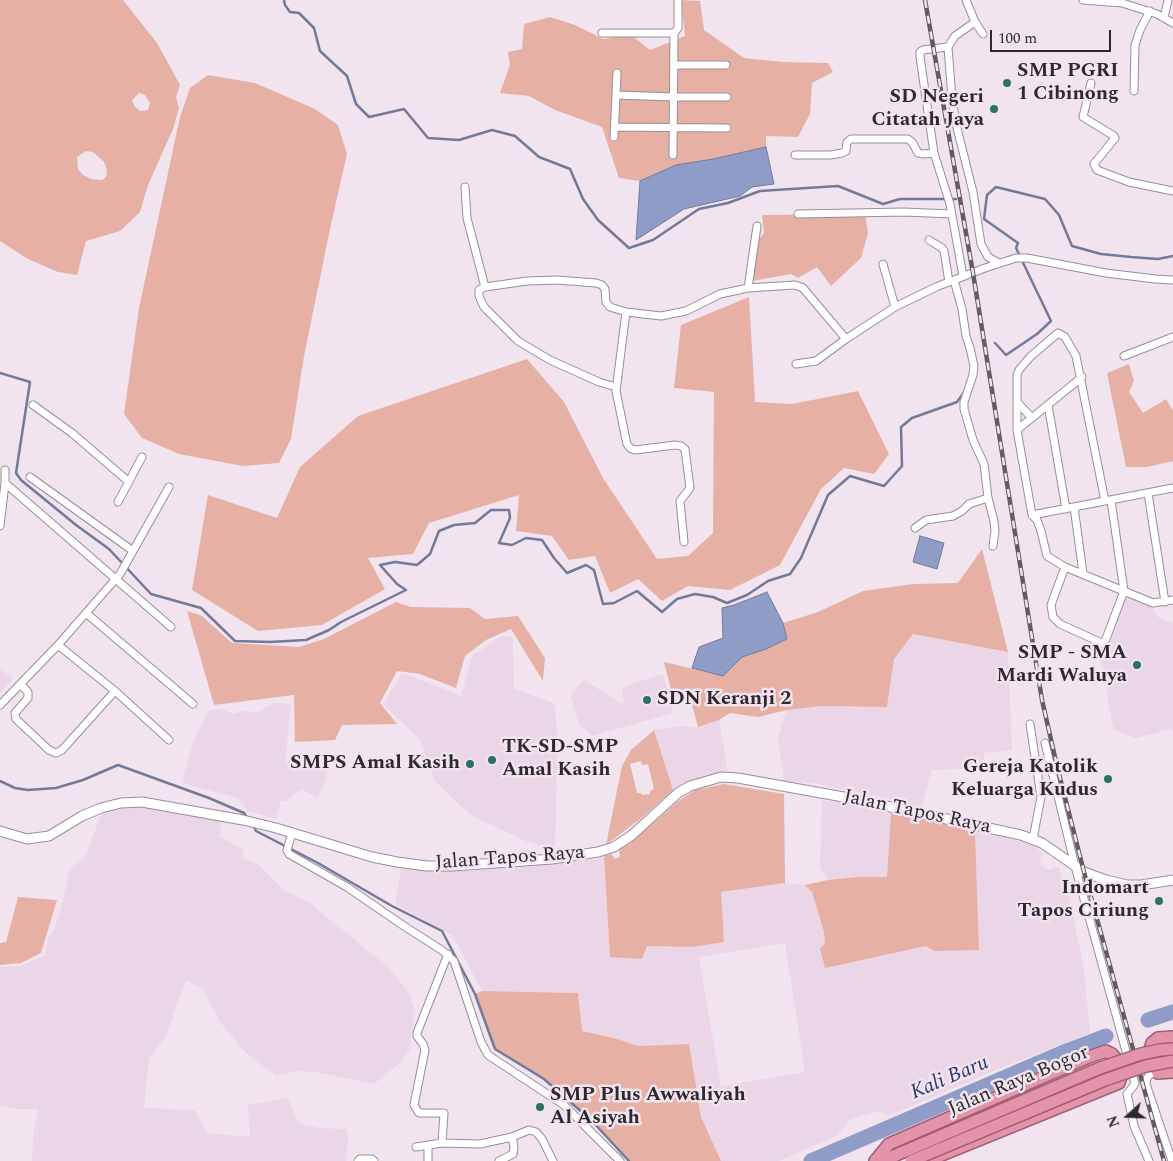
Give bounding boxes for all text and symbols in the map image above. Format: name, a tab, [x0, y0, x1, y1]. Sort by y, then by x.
scale bar	[993, 20, 1114, 52]
text: 100 m	[998, 27, 1037, 50]
place label: SMP PGRI 1 Cibinong	[1017, 60, 1119, 107]
marker: SMP PGRI 1 Cibinong	[1001, 77, 1013, 89]
place label: SD Negeri Citatah Jaya	[871, 86, 984, 133]
marker: SD Negeri Citatah Jaya	[988, 103, 1000, 115]
place label: SMP - SMA Mardi Waluya	[996, 642, 1127, 689]
marker: SMP - SMA Mardi Waluya	[1131, 659, 1143, 671]
place label: SDN Keranji 2	[657, 688, 791, 712]
marker: SDN Keranji 2	[641, 694, 653, 706]
place label: TK-SD-SMP Amal Kasih	[502, 736, 618, 783]
place label: SMPS Amal Kasih	[290, 752, 460, 776]
marker: TK-SD-SMP Amal Kasih	[486, 754, 498, 766]
place label: Gereja Katolik Keluarga Kudus	[951, 756, 1098, 803]
marker: SMPS Amal Kasih	[464, 758, 476, 770]
marker: Gereja Katolik Keluarga Kudus	[1102, 773, 1114, 785]
street label: Jalan Tapos Raya	[841, 786, 993, 840]
street label: Jalan Tapos Raya	[434, 842, 586, 876]
place label: Indomart Tapos Ciriung	[1018, 877, 1149, 924]
marker: Indomart Tapos Ciriung	[1153, 895, 1165, 907]
street label: Jalan Raya Bogor	[945, 1042, 1093, 1122]
water label: Kali Baru	[907, 1051, 993, 1107]
place label: SMP Plus Awwaliyah Al Asiyah	[550, 1084, 746, 1131]
north arrow	[1103, 1091, 1153, 1141]
marker: SMP Plus Awwaliyah Al Asiyah	[534, 1101, 546, 1113]
text: N	[1102, 1112, 1125, 1130]

